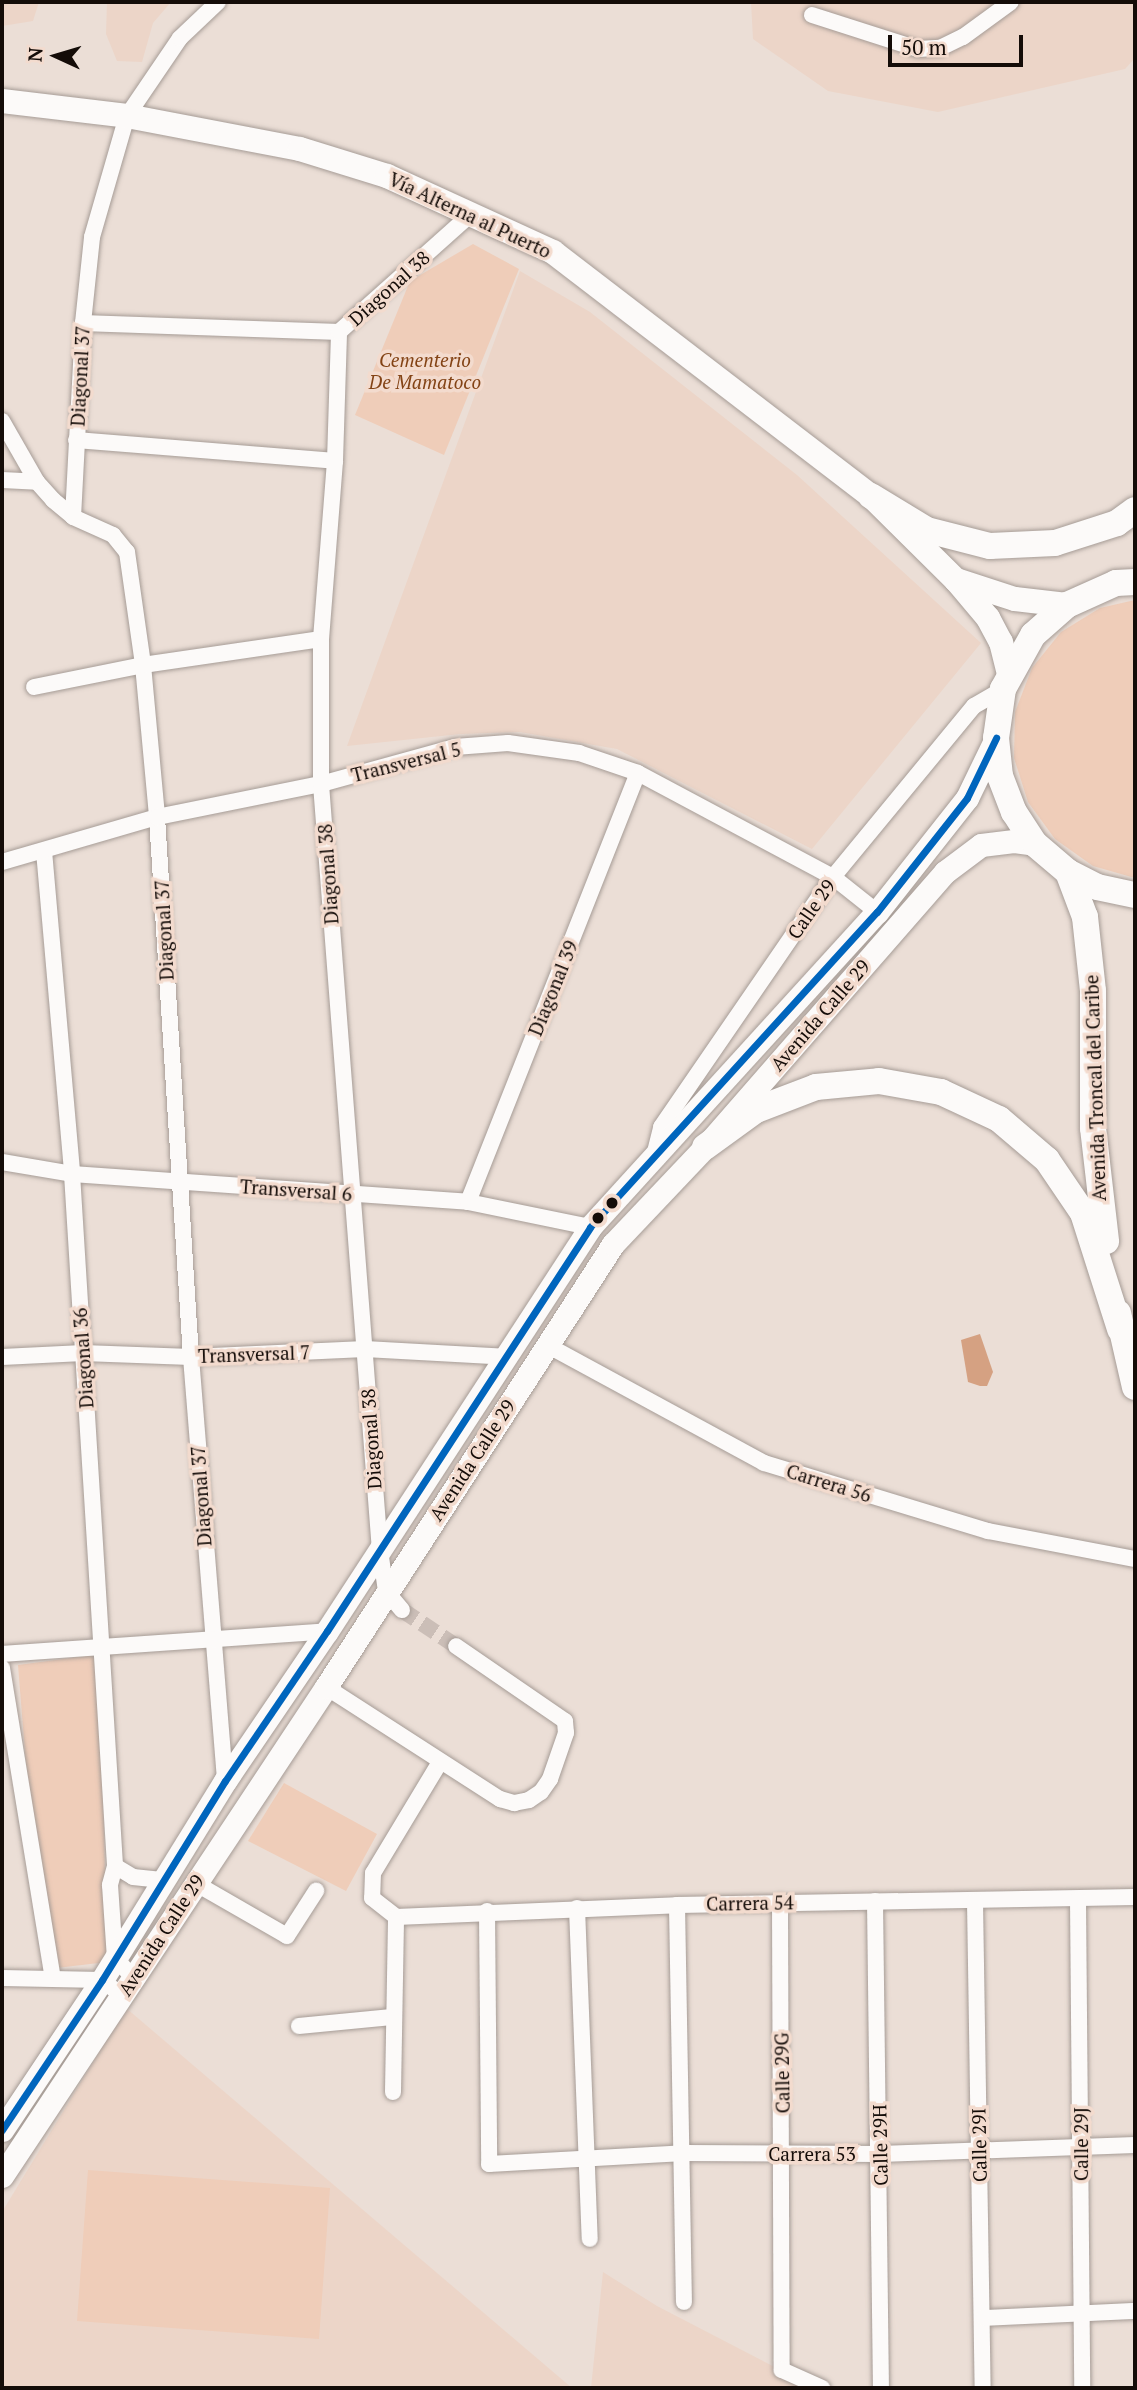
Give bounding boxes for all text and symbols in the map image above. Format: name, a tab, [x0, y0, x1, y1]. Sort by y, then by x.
north arrow	[21, 21, 91, 91]
scale bar	[892, 21, 1027, 65]
text: 50 m	[901, 33, 947, 61]
text: N	[22, 46, 48, 63]
street label: Vía Alterna al Puerto	[385, 167, 555, 263]
street label: Diagonal 38	[344, 246, 434, 330]
street label: Diagonal 37	[66, 325, 94, 427]
park label: Cementerio De Mamatoco	[369, 349, 481, 393]
street label: Transversal 5	[349, 737, 463, 787]
street label: Diagonal 38	[313, 823, 343, 925]
street label: Calle 29	[782, 875, 840, 943]
street label: Diagonal 37	[150, 879, 178, 981]
street label: Diagonal 39	[524, 937, 582, 1039]
street label: Avenida Calle 29	[765, 955, 875, 1075]
street label: Avenida Troncal del Caribe	[1080, 974, 1110, 1202]
street label: Transversal 6	[239, 1175, 353, 1205]
unlabelled marker	[605, 1196, 619, 1210]
unlabelled marker	[591, 1211, 605, 1225]
street label: Diagonal 36	[68, 1307, 98, 1409]
street label: Transversal 7	[198, 1341, 310, 1367]
street label: Diagonal 38	[356, 1388, 386, 1490]
street label: Avenida Calle 29	[424, 1395, 520, 1525]
street label: Diagonal 37	[186, 1445, 216, 1547]
street label: Carrera 56	[784, 1459, 874, 1507]
street label: Avenida Calle 29	[113, 1870, 209, 2000]
street label: Carrera 54	[706, 1891, 794, 1915]
street label: Calle 29G	[770, 2032, 794, 2114]
street label: Calle 29H	[868, 2104, 892, 2186]
street label: Calle 29J	[1070, 2107, 1092, 2181]
street label: Calle 29I	[967, 2108, 991, 2182]
street label: Carrera 53	[768, 2143, 856, 2165]

